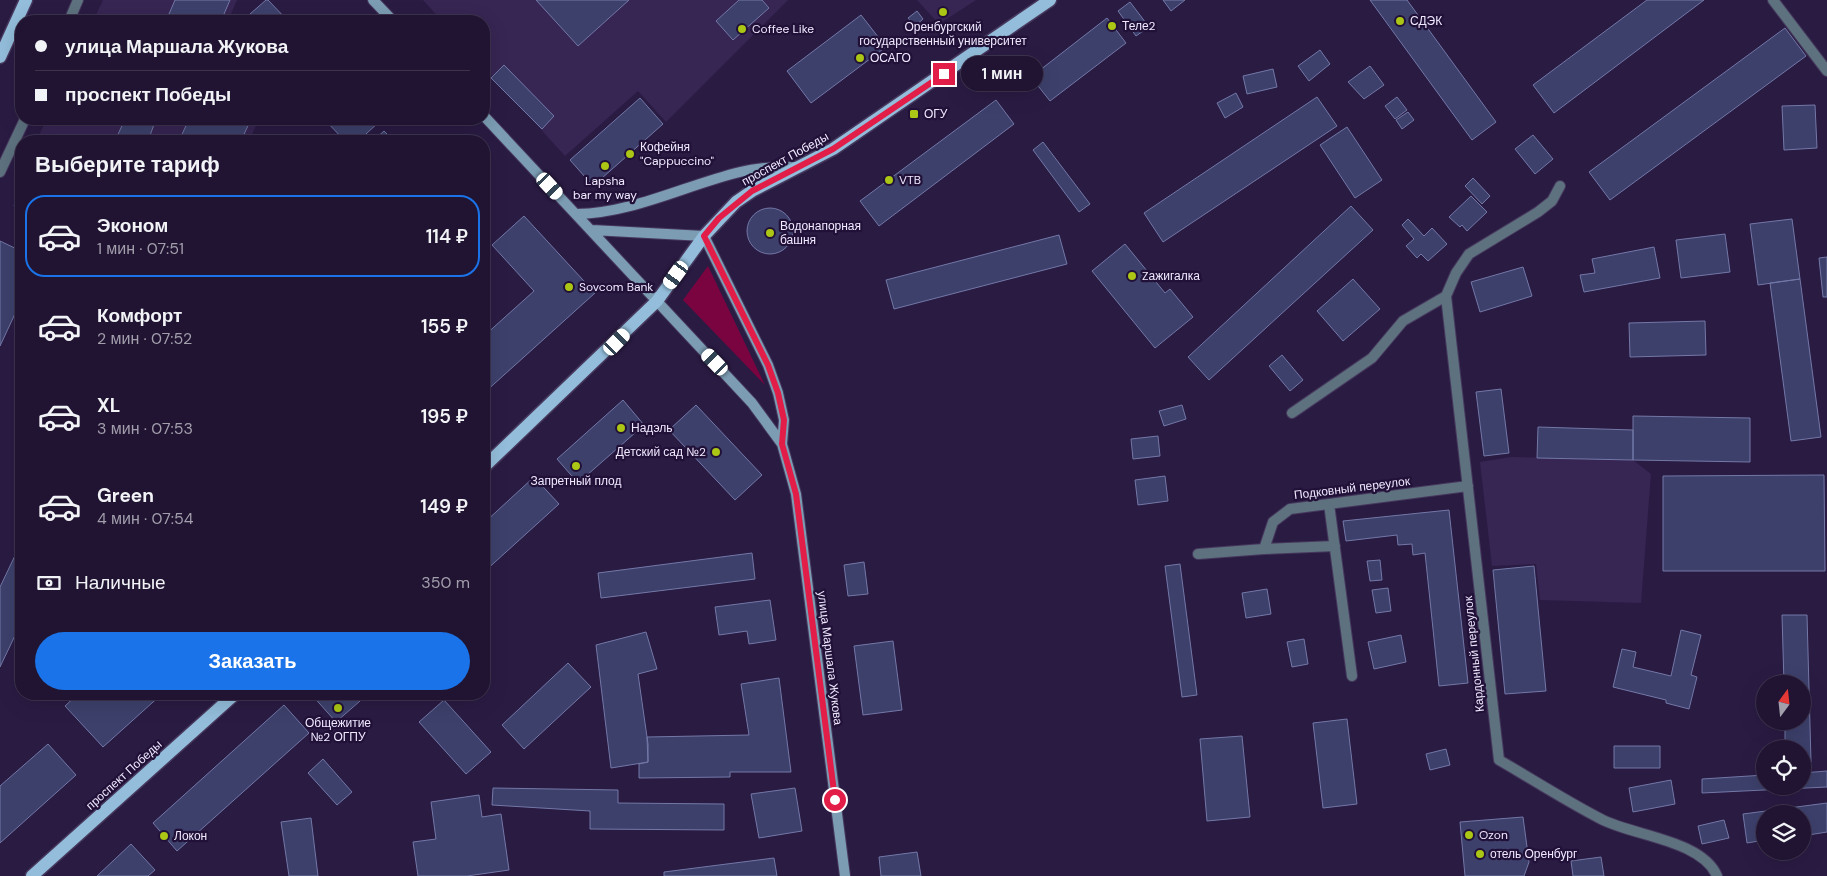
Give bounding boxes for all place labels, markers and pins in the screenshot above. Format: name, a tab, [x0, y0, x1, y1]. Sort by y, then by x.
marker: Оренбургский государственный университет	[937, 6, 949, 18]
place label: СДЭК	[1410, 13, 1442, 29]
marker: СДЭК	[1394, 15, 1406, 27]
place label: Теле2	[1122, 18, 1156, 34]
place label: Оренбургский государственный университет	[859, 19, 1027, 49]
marker: Теле2	[1106, 20, 1118, 32]
place label: Coffee Like	[752, 21, 814, 37]
marker: Coffee Like	[736, 23, 748, 35]
place label: ОСАГО	[870, 50, 911, 66]
marker: ОСАГО	[854, 52, 866, 64]
place label: ОГУ	[924, 106, 948, 122]
marker: ОГУ	[908, 108, 920, 120]
place label: Кофейня "Cappuccino"	[640, 139, 715, 169]
marker: Кофейня "Cappuccino"	[624, 148, 636, 160]
marker: Lapsha bar my way	[599, 160, 611, 172]
place label: VTB	[899, 172, 921, 188]
place label: Lapsha bar my way	[573, 173, 637, 203]
marker: VTB	[883, 174, 895, 186]
place label: Водонапорная башня	[780, 218, 861, 248]
marker: Водонапорная башня	[764, 227, 776, 239]
place label: Zажигалка	[1142, 268, 1200, 284]
marker: Zажигалка	[1126, 270, 1138, 282]
place label: Sovcom Bank	[579, 279, 653, 295]
marker: Sovcom Bank	[563, 281, 575, 293]
place label: Надэль	[631, 420, 673, 436]
marker: Надэль	[615, 422, 627, 434]
place label: Детский сад №2	[616, 444, 706, 460]
marker: Детский сад №2	[710, 446, 722, 458]
marker: Запретный плод	[570, 460, 582, 472]
place label: Запретный плод	[530, 473, 622, 489]
marker: Общежитие №2 ОГПУ	[332, 702, 344, 714]
place label: Общежитие №2 ОГПУ	[305, 715, 371, 745]
place label: Ozon	[1479, 827, 1508, 843]
place label: Локон	[174, 828, 207, 844]
marker: Ozon	[1463, 829, 1475, 841]
marker: Локон	[158, 830, 170, 842]
place label: отель Оренбург	[1490, 846, 1578, 862]
marker: отель Оренбург	[1474, 848, 1486, 860]

